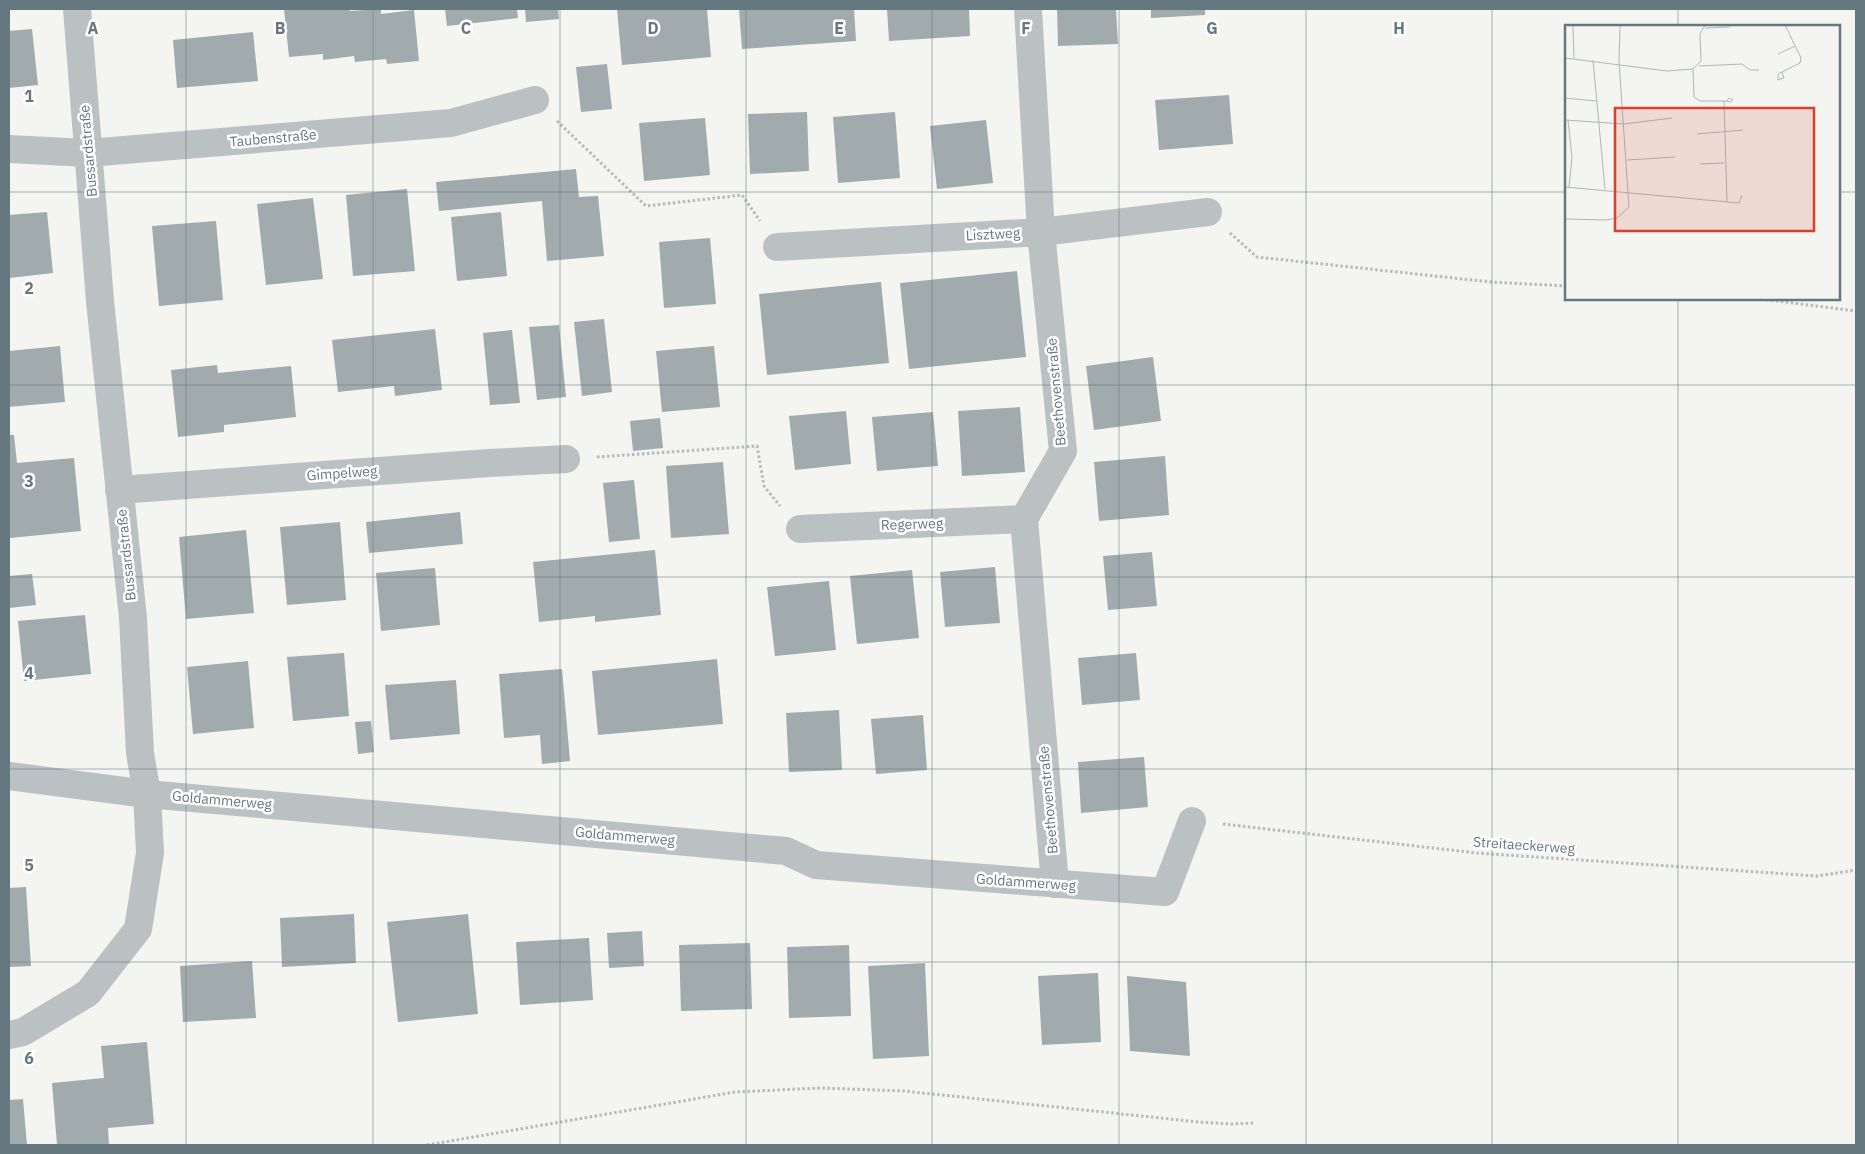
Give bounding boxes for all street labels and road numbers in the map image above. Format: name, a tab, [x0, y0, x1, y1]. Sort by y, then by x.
street label: Bussardstraße	[75, 104, 101, 198]
street label: Taubenstraße	[229, 125, 317, 151]
street label: Lisztweg	[965, 224, 1021, 244]
street label: Beethovenstraße	[1042, 337, 1070, 447]
street label: Gimpelweg	[306, 462, 379, 484]
street label: Bussardstraße	[112, 508, 140, 602]
street label: Regerweg	[881, 514, 944, 534]
street label: Beethovenstraße	[1034, 745, 1062, 855]
street label: Goldammerweg	[171, 787, 273, 813]
street label: Goldammerweg	[574, 823, 676, 849]
street label: Streitaeckerweg	[1472, 832, 1576, 858]
street label: Goldammerweg	[975, 870, 1077, 895]

